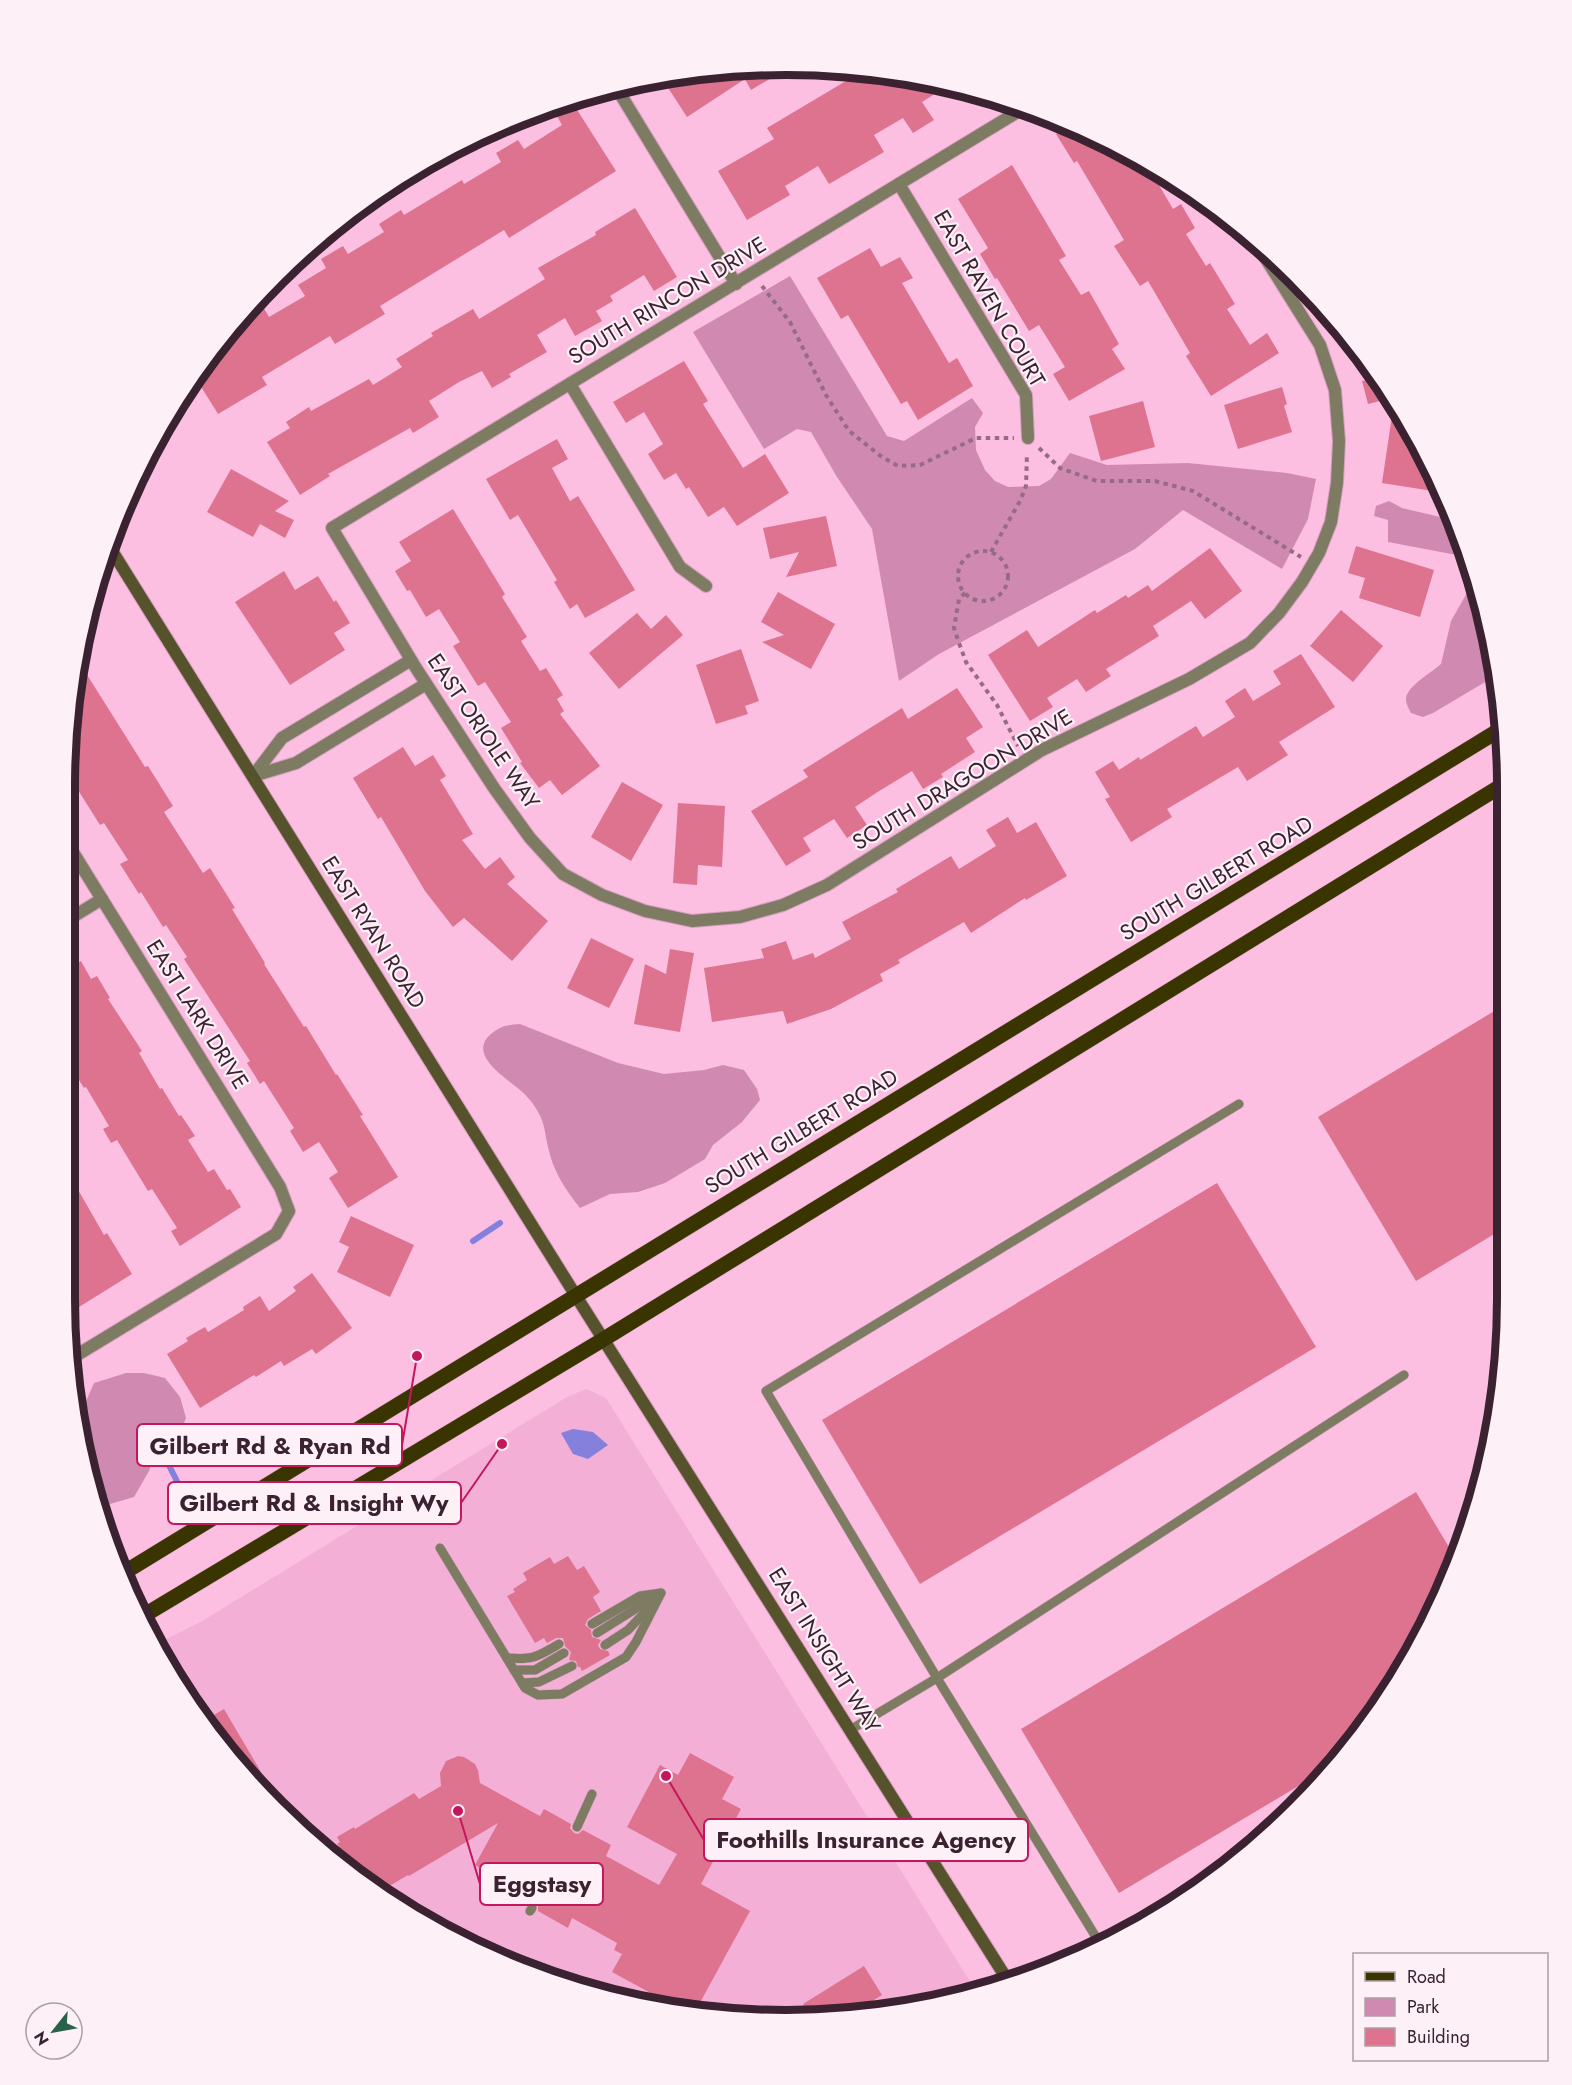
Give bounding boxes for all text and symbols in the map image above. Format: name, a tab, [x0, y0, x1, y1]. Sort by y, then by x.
street label: EAST RAVEN COURT	[926, 204, 1054, 393]
street label: SOUTH RINCON DRIVE	[562, 228, 772, 372]
street label: EAST ORIOLE WAY	[420, 647, 548, 816]
street label: SOUTH DRAGOON DRIVE	[846, 700, 1078, 858]
street label: SOUTH GILBERT ROAD	[1113, 808, 1319, 948]
street label: EAST RYAN ROAD	[314, 849, 434, 1015]
street label: EAST LARK DRIVE	[139, 933, 257, 1095]
street label: SOUTH GILBERT ROAD	[698, 1061, 904, 1201]
callout: Gilbert Rd & Ryan Rd	[137, 1424, 402, 1466]
text: Gilbert Rd & Ryan Rd	[150, 1428, 390, 1463]
callout: Gilbert Rd & Insight Wy	[168, 1482, 461, 1524]
text: Gilbert Rd & Insight Wy	[180, 1485, 449, 1520]
street label: EAST INSIGHT WAY	[761, 1561, 889, 1740]
callout: Foothills Insurance Agency	[704, 1819, 1028, 1861]
text: Foothills Insurance Agency	[716, 1822, 1016, 1857]
callout: Eggstasy	[480, 1863, 603, 1905]
text: Eggstasy	[493, 1866, 592, 1901]
legend	[1353, 1953, 1548, 2061]
text: Road	[1407, 1964, 1446, 1990]
text: Park	[1407, 1994, 1439, 2020]
north arrow	[24, 2001, 84, 2061]
text: Building	[1407, 2024, 1470, 2050]
text: N	[28, 2027, 55, 2050]

